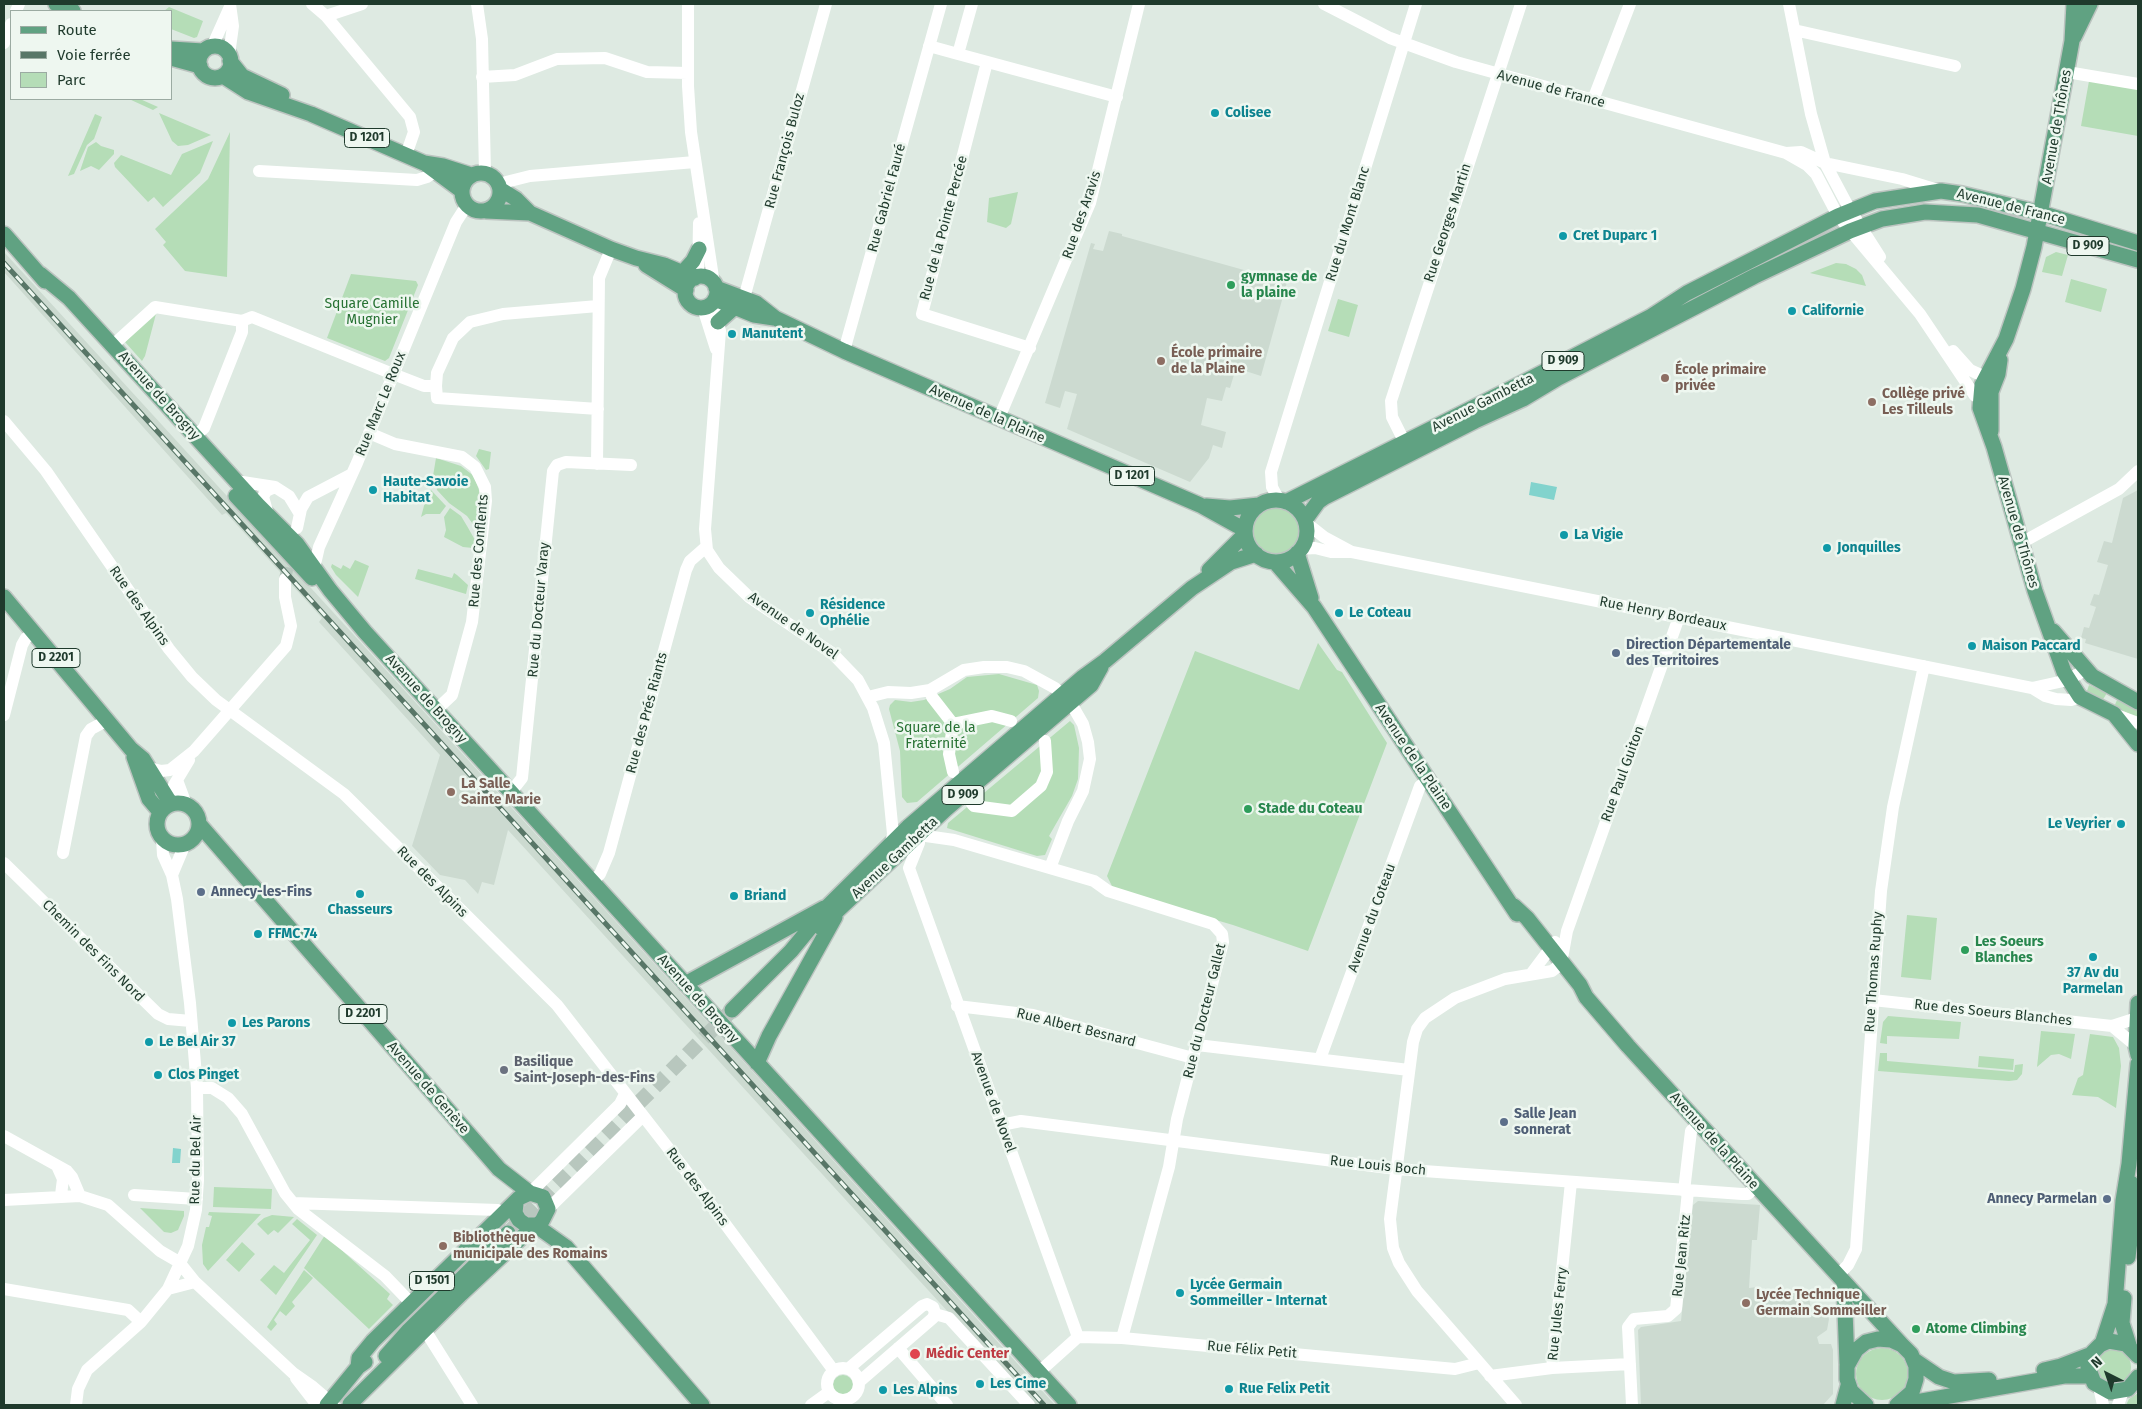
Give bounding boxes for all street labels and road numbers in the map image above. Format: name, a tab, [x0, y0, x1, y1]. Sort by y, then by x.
street label: Avenue de France	[1495, 67, 1607, 111]
street label: Avenue de Thônes	[2039, 68, 2075, 186]
street label: Rue François Buloz	[762, 91, 808, 211]
road number: D 1201	[344, 128, 390, 148]
street label: Rue Gabriel Fauré	[864, 142, 910, 254]
street label: Rue de la Pointe Percée	[917, 154, 971, 302]
street label: Rue Georges Martin	[1421, 162, 1475, 284]
street label: Rue du Mont Blanc	[1323, 165, 1373, 283]
street label: Rue des Aravis	[1059, 169, 1105, 261]
street label: Avenue de France	[1955, 185, 2067, 229]
road number: D 909	[2067, 237, 2109, 256]
street label: Avenue de Brogny	[115, 348, 203, 444]
street label: Rue Marc Le Roux	[352, 349, 410, 459]
road number: D 909	[1542, 352, 1584, 371]
street label: Avenue Gambetta	[1429, 370, 1537, 436]
street label: Avenue de la Plaine	[927, 381, 1047, 447]
road number: D 1201	[1110, 466, 1154, 486]
street label: Avenue de Thônes	[1994, 474, 2042, 590]
street label: Rue des Conflents	[466, 494, 492, 608]
street label: Rue du Docteur Varay	[525, 542, 553, 678]
street label: Rue des Alpins	[105, 563, 173, 649]
street label: Avenue de Novel	[745, 589, 841, 663]
street label: Rue Henry Bordeaux	[1598, 593, 1728, 635]
road number: D 2201	[32, 648, 80, 668]
street label: Avenue de Brogny	[382, 651, 470, 747]
street label: Rue des Prés Riants	[623, 651, 671, 775]
street label: Avenue de la Plaine	[1371, 701, 1455, 813]
street label: Rue Paul Guiton	[1598, 724, 1648, 824]
road number: D 909	[942, 786, 984, 804]
street label: Avenue Gambetta	[848, 814, 942, 902]
street label: Rue des Alpins	[393, 843, 471, 921]
street label: Avenue du Coteau	[1345, 861, 1399, 975]
street label: Chemin des Fins Nord	[38, 896, 148, 1006]
street label: Rue Thomas Ruphy	[1861, 911, 1887, 1033]
street label: Rue du Docteur Gallet	[1180, 942, 1230, 1080]
street label: Avenue de Brogny	[654, 951, 742, 1047]
street label: Rue des Soeurs Blanches	[1913, 996, 2073, 1030]
road number: D 2201	[339, 1004, 387, 1024]
street label: Rue Albert Besnard	[1015, 1005, 1137, 1051]
street label: Avenue de Genève	[383, 1038, 473, 1138]
street label: Avenue de Novel	[967, 1049, 1019, 1155]
street label: Avenue de la Plaine	[1666, 1089, 1762, 1193]
street label: Rue du Bel Air	[187, 1115, 205, 1205]
street label: Rue des Alpins	[662, 1145, 732, 1229]
street label: Rue Louis Boch	[1329, 1153, 1427, 1179]
street label: Rue Jean Ritz	[1669, 1214, 1695, 1298]
street label: Rue Jules Ferry	[1545, 1266, 1571, 1362]
road number: D 1501	[410, 1272, 454, 1290]
street label: Rue Félix Petit	[1206, 1338, 1298, 1362]

